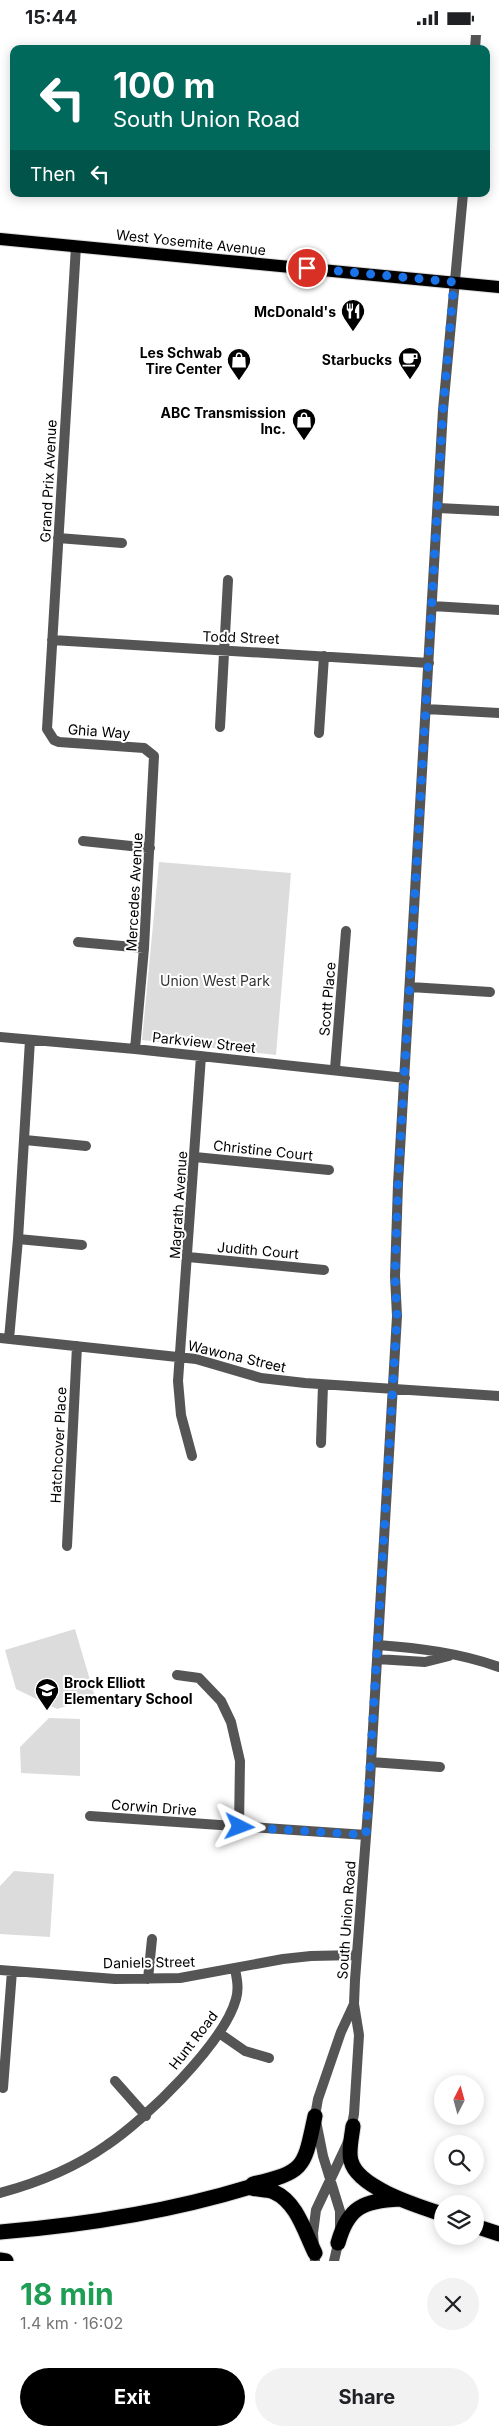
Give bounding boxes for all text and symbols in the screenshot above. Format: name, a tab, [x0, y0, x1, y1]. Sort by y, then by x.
text: 15:44	[25, 6, 77, 29]
text: 100 m	[113, 64, 216, 106]
icon: left	[30, 65, 95, 130]
text: South Union Road	[113, 106, 300, 132]
icon: left	[86, 160, 114, 188]
text: Then	[30, 163, 76, 186]
street label: West Yosemite Avenue	[115, 226, 267, 258]
pin	[286, 247, 328, 289]
icon: arrive	[293, 254, 321, 282]
restaurant icon: McDonald's	[340, 298, 366, 332]
place label: McDonald's	[254, 303, 336, 320]
place label: Les Schwab Tire Center	[140, 344, 222, 377]
cafe icon: Starbucks	[397, 346, 423, 380]
shop icon: Les Schwab Tire Center	[226, 347, 252, 381]
place label: Starbucks	[322, 351, 392, 368]
place label: ABC Transmission Inc.	[161, 404, 286, 437]
shop icon: ABC Transmission Inc.	[291, 407, 317, 441]
street label: Grand Prix Avenue	[36, 419, 60, 543]
street label: Todd Street	[202, 627, 280, 647]
street label: Ghia Way	[67, 720, 131, 742]
street label: Mercedes Avenue	[122, 832, 146, 952]
street label: Scott Place	[315, 961, 339, 1037]
park label: Union West Park	[160, 972, 270, 989]
street label: Parkview Street	[151, 1028, 257, 1056]
street label: Christine Court	[212, 1136, 314, 1164]
street label: Magrath Avenue	[166, 1150, 190, 1260]
street label: Judith Court	[216, 1238, 300, 1262]
street label: Wawona Street	[186, 1336, 288, 1376]
street label: Hatchcover Place	[46, 1386, 70, 1504]
place label: Brock Elliott Elementary School	[64, 1674, 193, 1707]
school or university icon: Brock Elliott Elementary School	[34, 1677, 60, 1711]
street label: Corwin Drive	[111, 1796, 197, 1818]
position arrow	[213, 1800, 265, 1852]
street label: South Union Road	[333, 1860, 359, 1980]
street label: Daniels Street	[103, 1953, 196, 1971]
street label: Hunt Road	[165, 2007, 221, 2073]
north arrow	[434, 2075, 484, 2125]
map controls	[434, 2075, 484, 2245]
button: search	[434, 2135, 484, 2185]
button: layers	[434, 2195, 484, 2245]
text: 18 min	[20, 2276, 114, 2312]
button: close	[427, 2278, 479, 2330]
text: 1.4 km · 16:02	[20, 2313, 123, 2333]
button: Exit	[20, 2368, 245, 2426]
button: Share	[255, 2368, 479, 2426]

